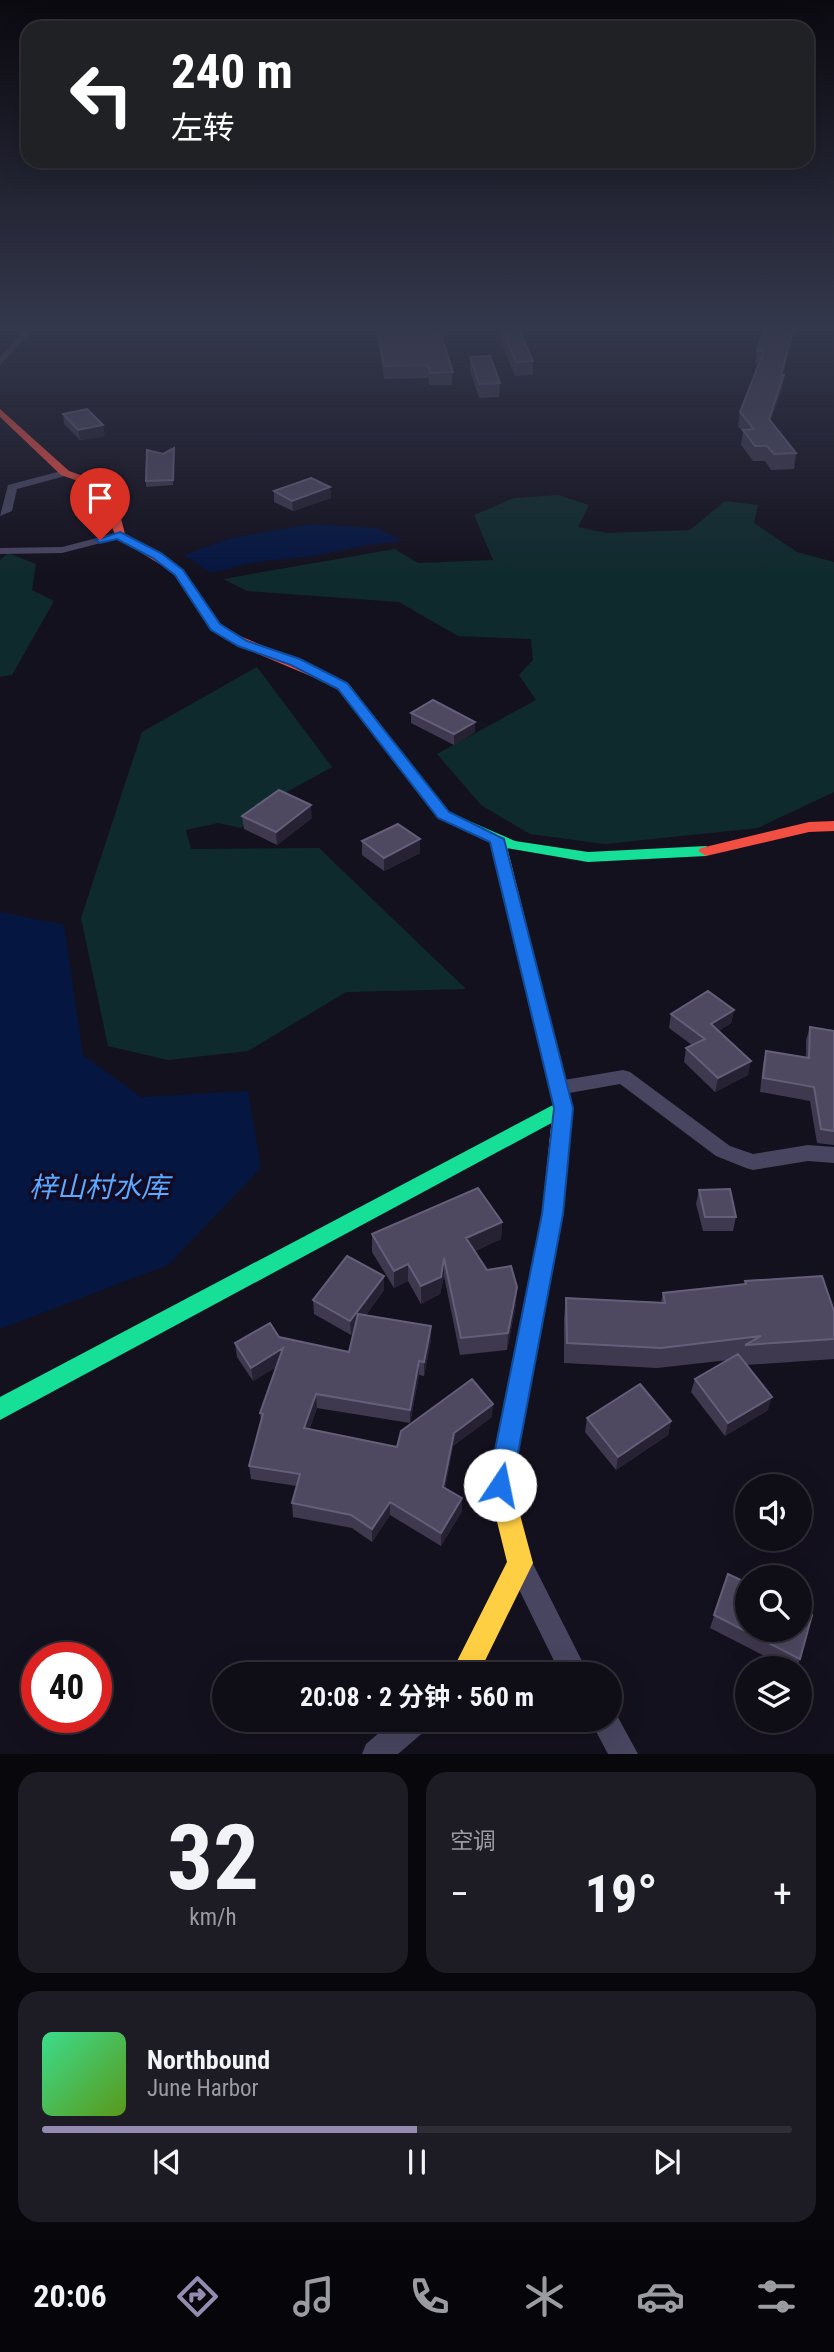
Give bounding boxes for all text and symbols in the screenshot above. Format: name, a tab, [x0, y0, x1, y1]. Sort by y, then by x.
text: 240 m	[171, 43, 293, 100]
icon: left	[56, 49, 147, 140]
text: 左转	[171, 109, 235, 147]
pin	[70, 468, 130, 540]
icon: arrive	[81, 479, 119, 517]
water label: 梓山村水库	[29, 1171, 173, 1204]
position arrow	[463, 1448, 537, 1522]
map controls	[735, 1474, 812, 1733]
button: sound	[735, 1474, 812, 1551]
button: search	[735, 1565, 812, 1642]
speed limit sign: 40	[21, 1642, 112, 1733]
button: layers	[735, 1656, 812, 1733]
text: 20:08 · 2 分钟 · 560 m	[300, 1682, 534, 1712]
text: 32	[167, 1805, 259, 1911]
text: 空调	[450, 1828, 496, 1855]
text: 19°	[585, 1864, 657, 1925]
text: −	[450, 1872, 469, 1916]
text: +	[773, 1872, 792, 1916]
text: km/h	[189, 1904, 237, 1931]
text: Northbound	[147, 2045, 270, 2075]
text: June Harbor	[147, 2075, 259, 2102]
icon: previous	[148, 2143, 186, 2181]
icon: pause	[398, 2143, 436, 2181]
icon: next	[648, 2143, 686, 2181]
icon: directions	[173, 2272, 222, 2321]
icon: music	[289, 2272, 338, 2321]
icon: phone	[405, 2272, 454, 2321]
icon: climate	[520, 2272, 569, 2321]
icon: car	[636, 2272, 685, 2321]
icon: filters	[752, 2272, 801, 2321]
text: 20:06	[33, 2277, 107, 2315]

